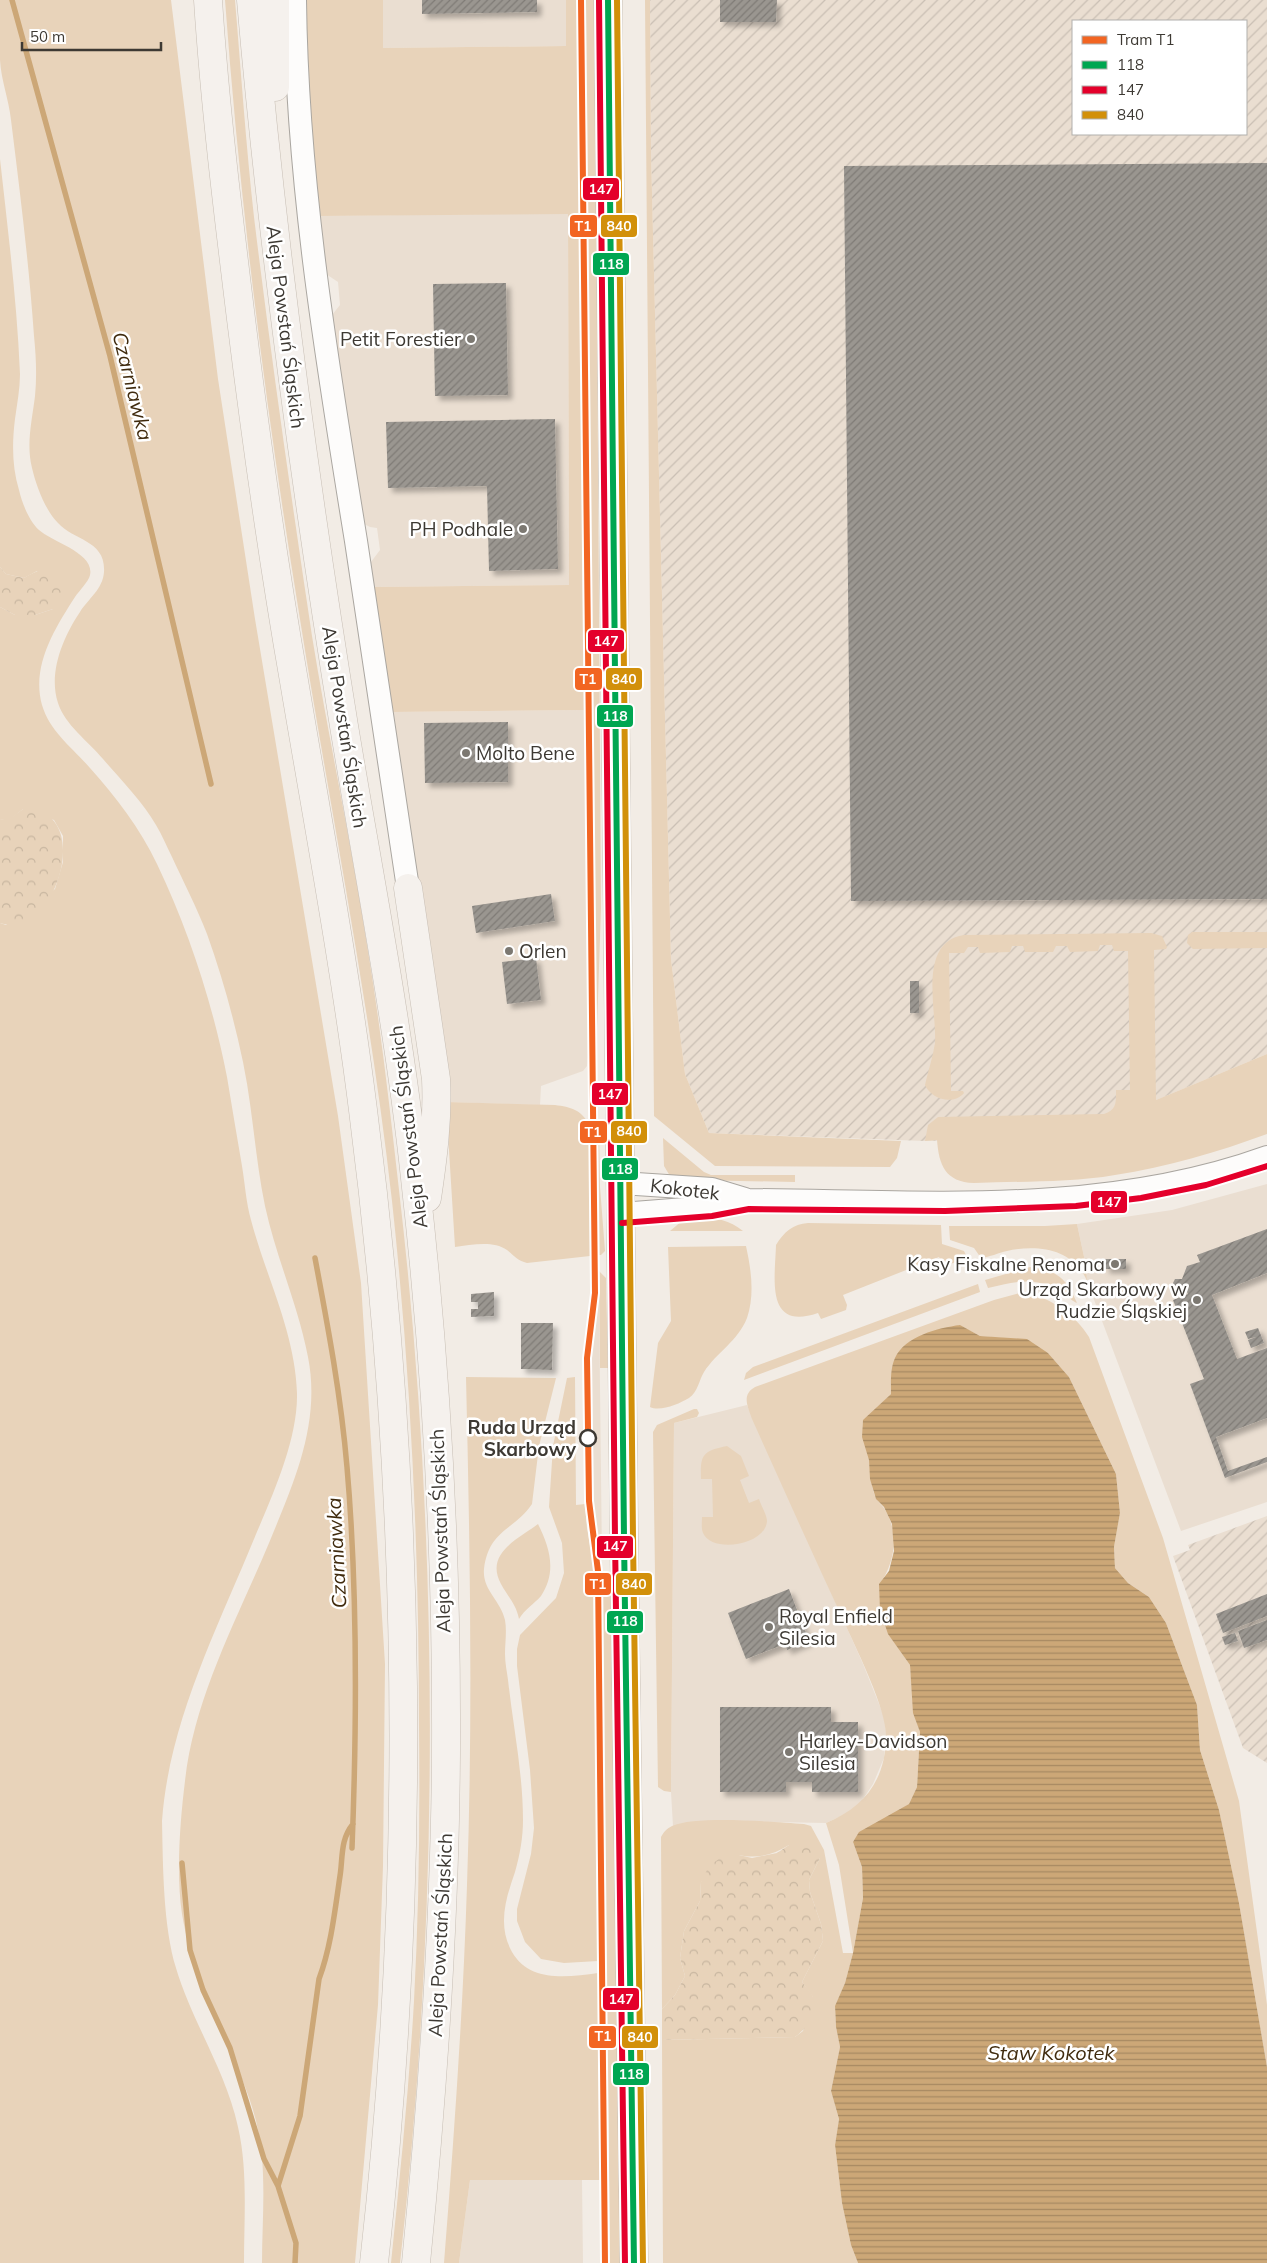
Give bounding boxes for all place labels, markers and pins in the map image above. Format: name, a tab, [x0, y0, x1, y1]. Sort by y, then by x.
place label: Petit Forestier	[340, 327, 461, 351]
marker: Petit Forestier	[465, 333, 477, 345]
place label: PH Podhale	[410, 517, 513, 541]
marker: PH Podhale	[517, 523, 529, 535]
place label: Molto Bene	[476, 741, 575, 765]
marker: Molto Bene	[460, 747, 472, 759]
place label: Orlen	[519, 939, 567, 963]
marker: Orlen	[503, 945, 515, 957]
place label: Kasy Fiskalne Renoma	[907, 1252, 1105, 1276]
marker: Kasy Fiskalne Renoma	[1109, 1258, 1121, 1270]
place label: Urząd Skarbowy w Rudzie Śląskiej	[1018, 1277, 1187, 1323]
marker: Urząd Skarbowy w Rudzie Śląskiej	[1191, 1294, 1203, 1306]
place label: Ruda Urząd Skarbowy	[467, 1415, 577, 1461]
marker: Ruda Urząd Skarbowy	[579, 1429, 597, 1447]
place label: Royal Enfield Silesia	[779, 1604, 893, 1650]
marker: Royal Enfield Silesia	[763, 1621, 775, 1633]
place label: Harley-Davidson Silesia	[799, 1729, 947, 1775]
marker: Harley-Davidson Silesia	[783, 1746, 795, 1758]

